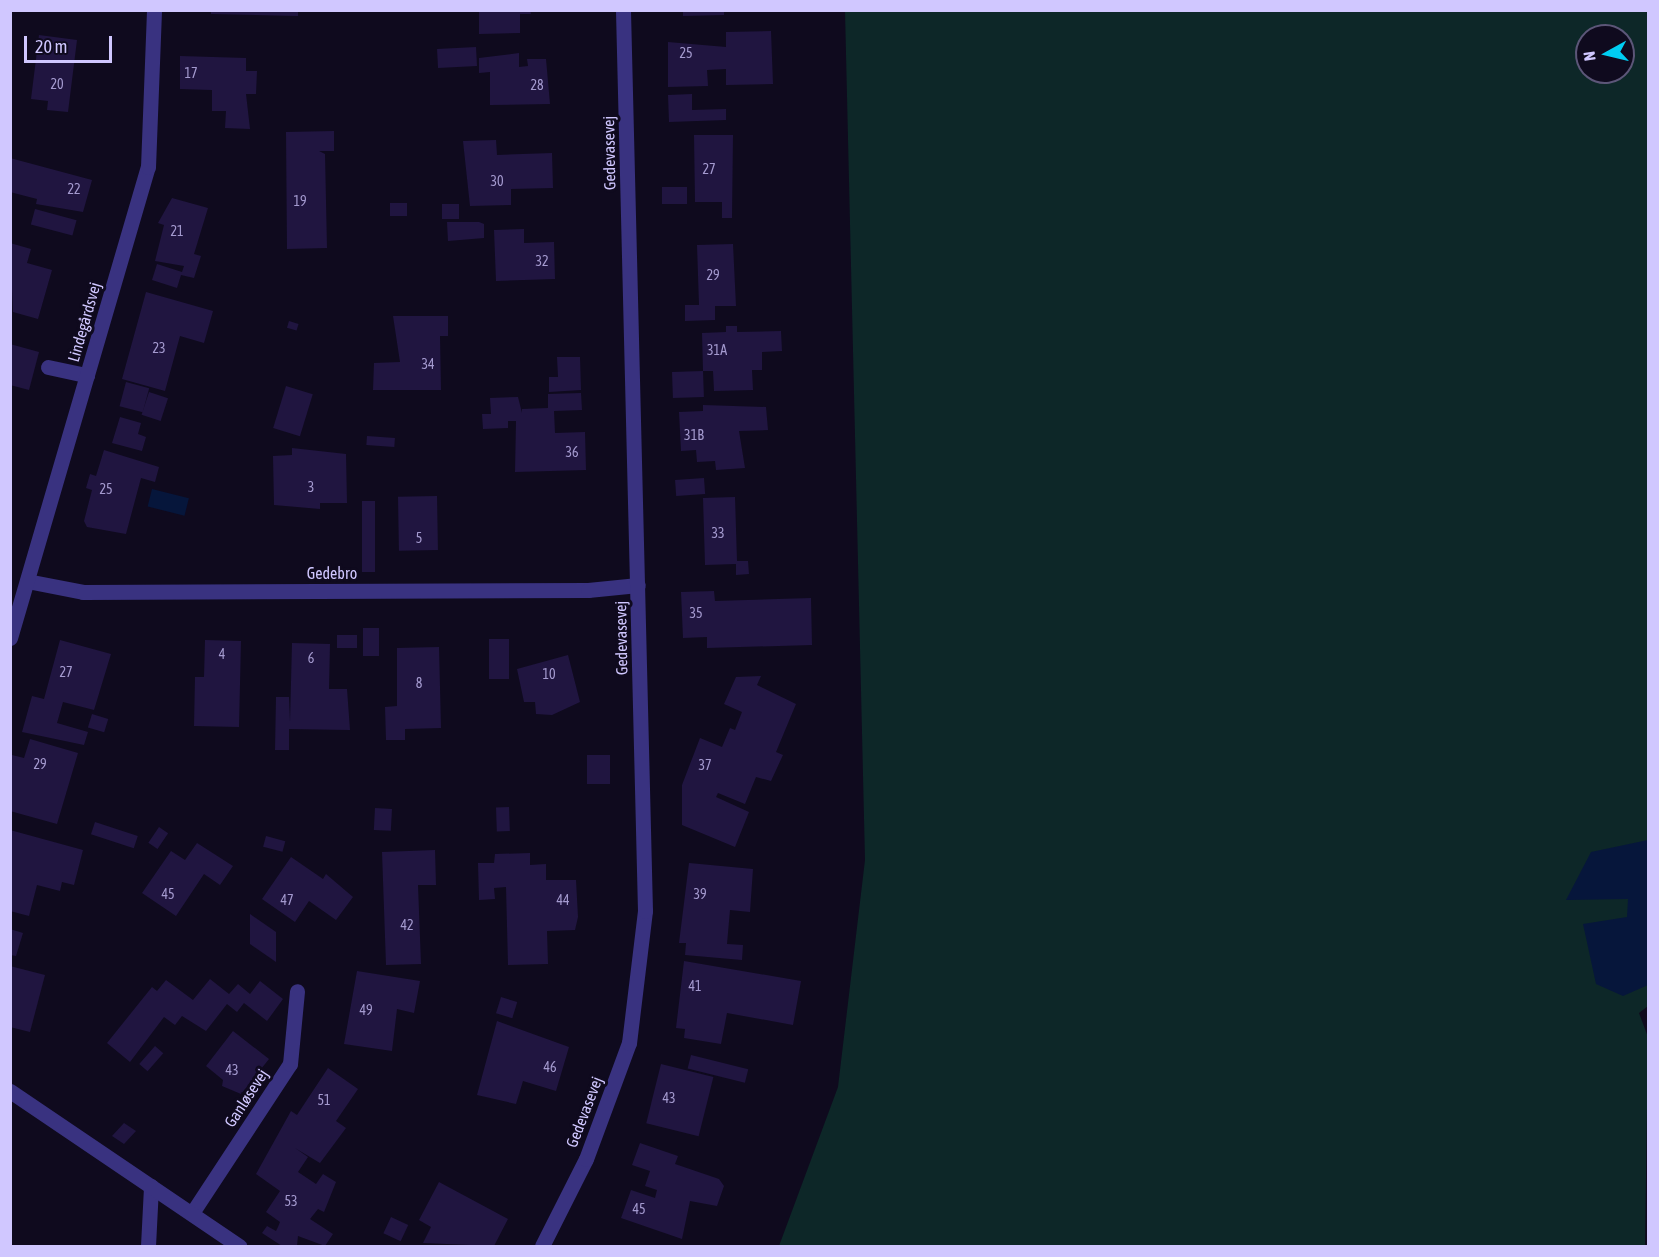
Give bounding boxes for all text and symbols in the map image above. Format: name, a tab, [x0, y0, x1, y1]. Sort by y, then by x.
scale bar	[27, 24, 116, 62]
north arrow	[1575, 24, 1635, 84]
text: 20 m	[35, 36, 67, 57]
house number: 25	[679, 45, 693, 61]
text: N	[1580, 50, 1599, 62]
house number: 17	[184, 65, 198, 81]
house number: 20	[50, 76, 64, 92]
house number: 28	[530, 77, 544, 93]
street label: Gedevasevej	[599, 116, 619, 190]
house number: 27	[702, 161, 716, 177]
house number: 30	[490, 173, 504, 189]
house number: 22	[67, 181, 81, 197]
house number: 19	[293, 193, 307, 209]
house number: 21	[170, 223, 184, 239]
house number: 32	[535, 253, 549, 269]
house number: 29	[706, 267, 720, 283]
street label: Lindegårdsvej	[63, 280, 105, 364]
house number: 23	[152, 340, 166, 356]
house number: 31A	[707, 342, 727, 358]
house number: 34	[421, 356, 435, 372]
house number: 31B	[684, 427, 704, 443]
house number: 36	[565, 444, 579, 460]
house number: 3	[308, 479, 314, 495]
house number: 25	[99, 481, 113, 497]
house number: 33	[711, 525, 725, 541]
house number: 5	[416, 530, 422, 546]
street label: Gedebro	[307, 563, 357, 583]
street label: Gedevasevej	[611, 601, 631, 675]
house number: 35	[689, 605, 703, 621]
house number: 4	[219, 646, 225, 662]
house number: 6	[308, 650, 314, 666]
house number: 27	[59, 664, 73, 680]
house number: 10	[542, 666, 556, 682]
house number: 8	[416, 675, 422, 691]
house number: 29	[33, 756, 47, 772]
house number: 37	[698, 757, 712, 773]
house number: 45	[161, 886, 175, 902]
house number: 39	[693, 886, 707, 902]
house number: 47	[280, 892, 294, 908]
house number: 44	[556, 892, 570, 908]
house number: 42	[400, 917, 414, 933]
house number: 41	[688, 978, 702, 994]
house number: 49	[359, 1002, 373, 1018]
house number: 46	[543, 1059, 557, 1075]
house number: 43	[225, 1062, 239, 1078]
street label: Ganløsevej	[220, 1065, 272, 1131]
street label: Gedevasevej	[562, 1074, 606, 1150]
house number: 43	[662, 1090, 676, 1106]
house number: 51	[317, 1092, 331, 1108]
house number: 53	[284, 1193, 298, 1209]
house number: 45	[632, 1201, 646, 1217]

